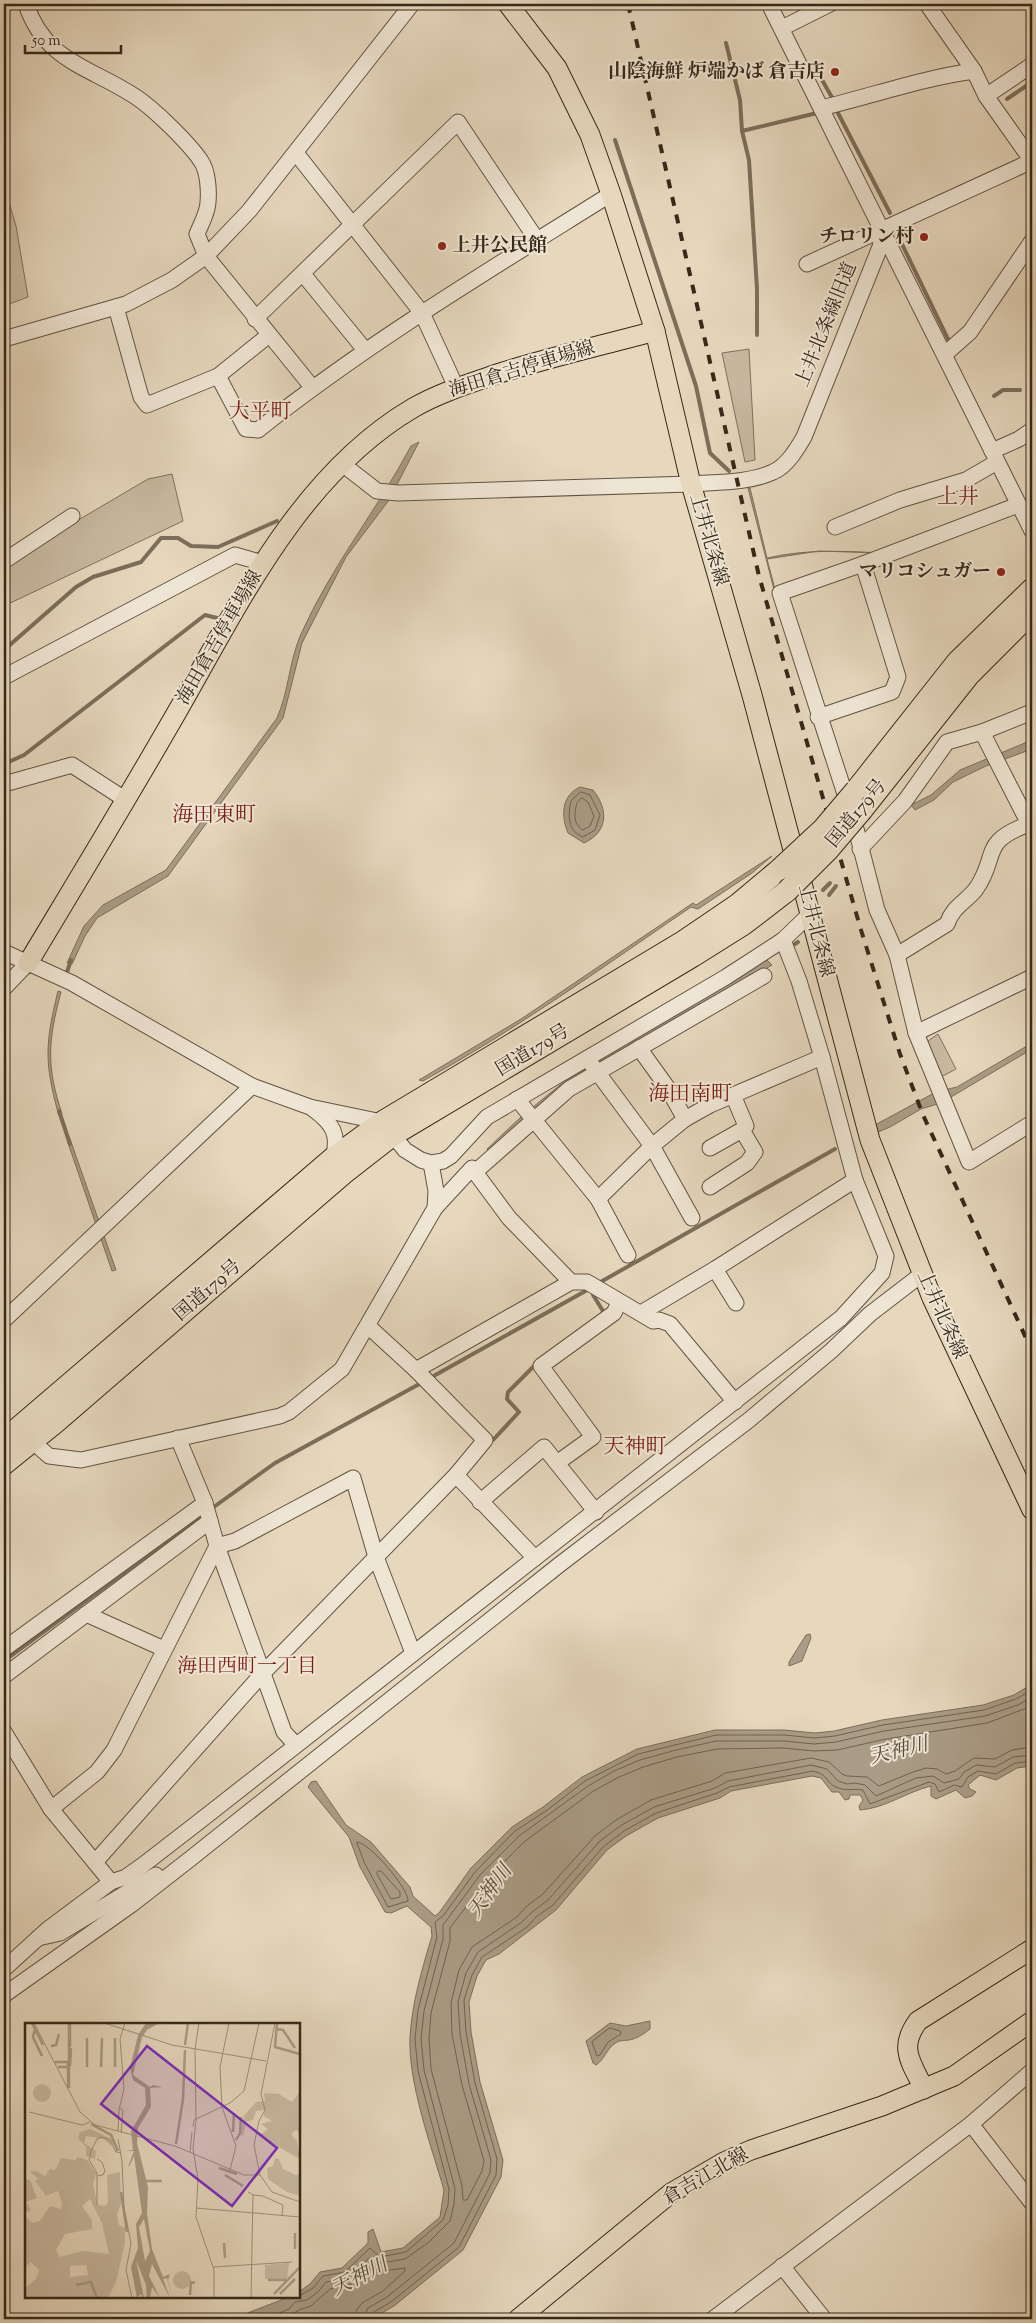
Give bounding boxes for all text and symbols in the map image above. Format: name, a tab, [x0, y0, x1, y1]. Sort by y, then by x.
scale bar	[25, 22, 121, 54]
text: 50 m	[31, 31, 61, 52]
place label: 山陰海鮮 炉端かば 倉吉店	[608, 59, 825, 86]
marker: 山陰海鮮 炉端かば 倉吉店	[829, 66, 841, 78]
place label: チロリン村	[819, 224, 914, 251]
marker: チロリン村	[918, 231, 930, 243]
place label: 上井公民館	[452, 233, 547, 260]
marker: 上井公民館	[436, 240, 448, 252]
street label: 上井北条線旧道	[790, 258, 864, 392]
street label: 海田倉吉停車場線	[445, 335, 599, 405]
district label: 大平町	[229, 398, 292, 428]
district label: 上井	[937, 483, 979, 513]
street label: 上井北条線	[682, 491, 734, 589]
place label: マリコシュガー	[859, 559, 991, 586]
street label: 海田倉吉停車場線	[170, 565, 270, 711]
marker: マリコシュガー	[995, 566, 1007, 578]
street label: 国道179号	[820, 774, 894, 854]
district label: 海田東町	[172, 801, 256, 831]
street label: 上井北条線	[790, 882, 840, 980]
street label: 国道179号	[491, 1018, 575, 1084]
district label: 海田南町	[648, 1080, 732, 1110]
street label: 国道179号	[168, 1254, 248, 1328]
street label: 上井北条線	[909, 1266, 973, 1364]
district label: 天神町	[604, 1433, 667, 1463]
district label: 海田西町一丁目	[177, 1653, 317, 1682]
water label: 天神川	[866, 1730, 934, 1773]
water label: 天神川	[462, 1858, 522, 1925]
inset map	[25, 2023, 300, 2298]
street label: 倉吉江北線	[658, 2142, 754, 2212]
water label: 天神川	[327, 2251, 395, 2305]

